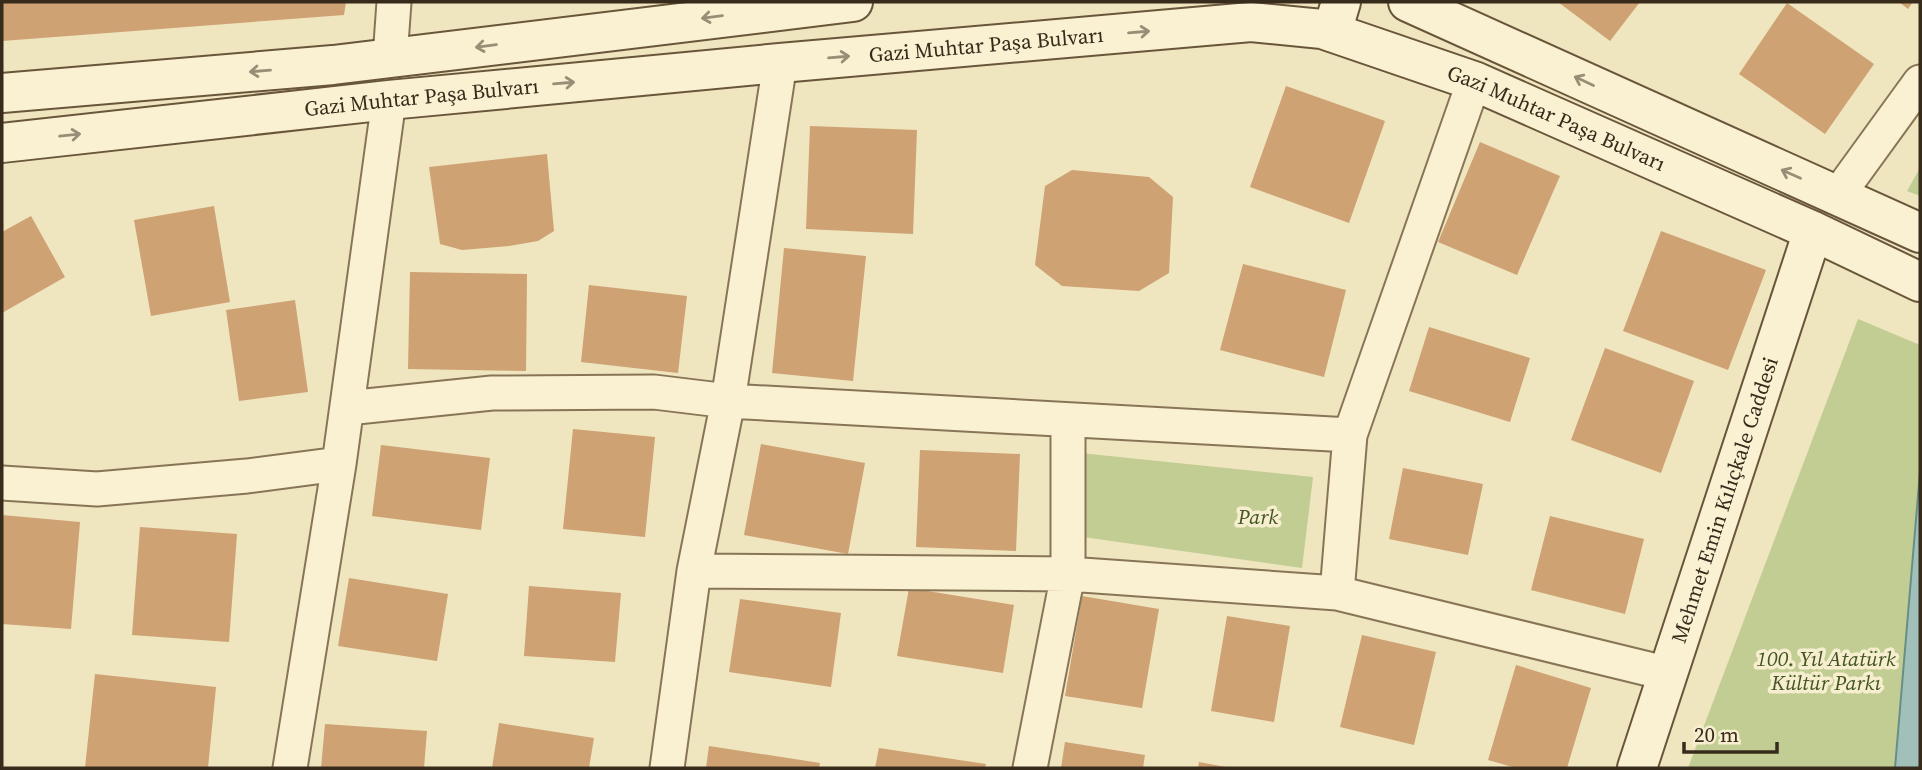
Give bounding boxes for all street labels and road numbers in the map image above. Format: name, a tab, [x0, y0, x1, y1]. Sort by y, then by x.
street label: Gazi Muhtar Paşa Bulvarı	[868, 20, 1104, 69]
street label: Gazi Muhtar Paşa Bulvarı	[1443, 58, 1670, 178]
street label: Gazi Muhtar Paşa Bulvarı	[303, 71, 540, 123]
street label: Mehmet Emin Kılıçkale Caddesi	[1664, 353, 1785, 647]

